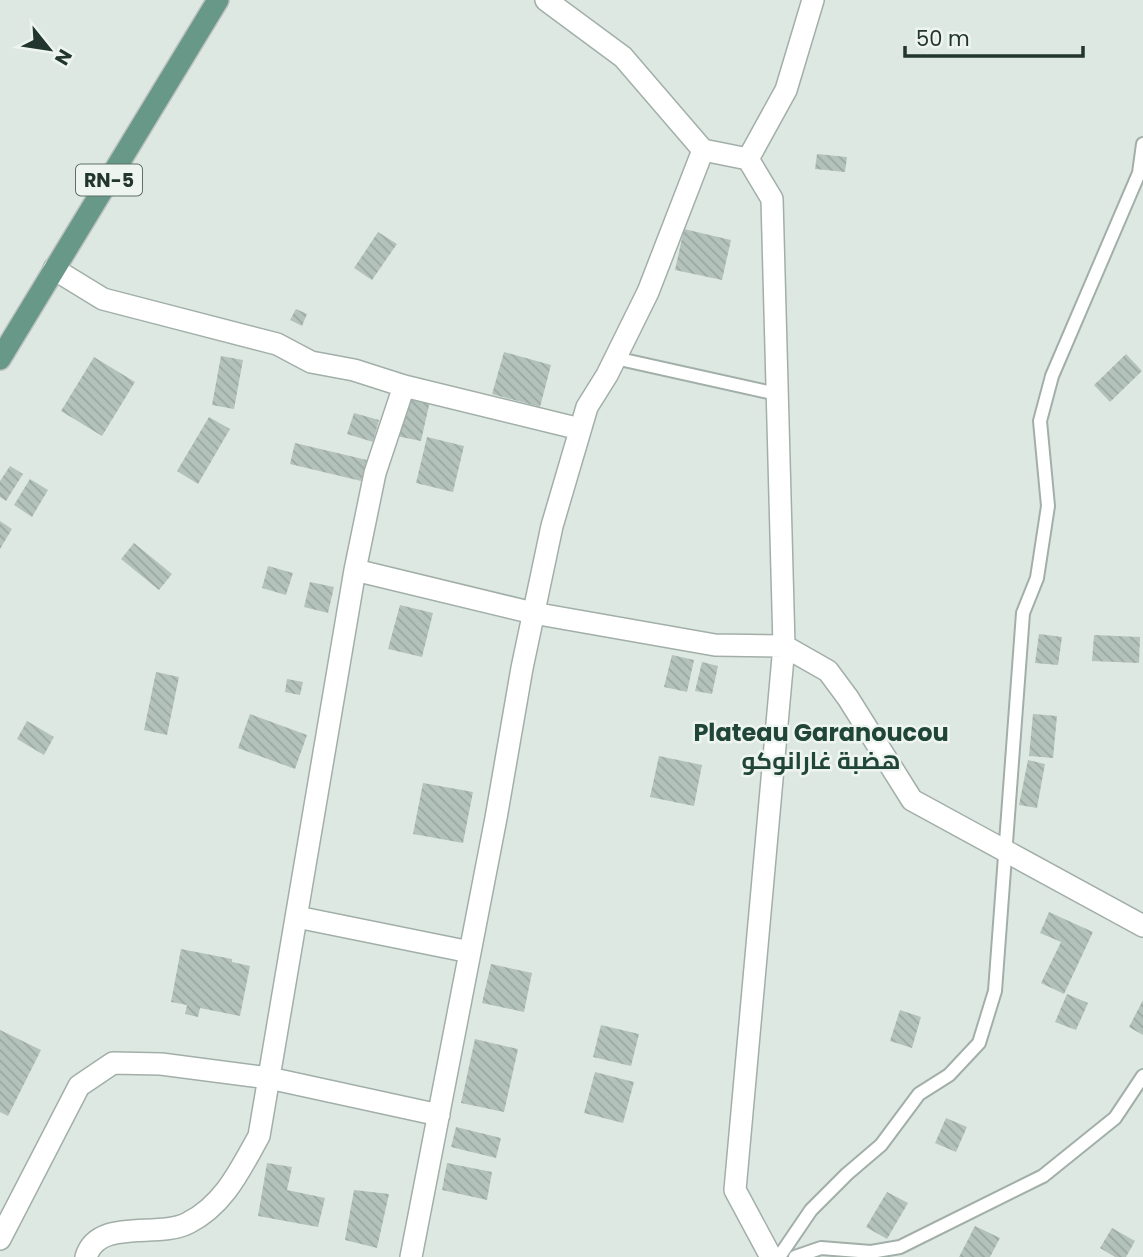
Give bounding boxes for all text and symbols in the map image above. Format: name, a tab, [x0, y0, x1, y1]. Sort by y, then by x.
north arrow	[14, 14, 84, 84]
scale bar	[905, 14, 1084, 58]
text: 50 m	[916, 24, 970, 53]
text: N	[48, 44, 79, 70]
road number: RN-5	[76, 164, 142, 196]
district label: Plateau Garanoucou هضبة غارانوكو	[693, 716, 949, 777]

